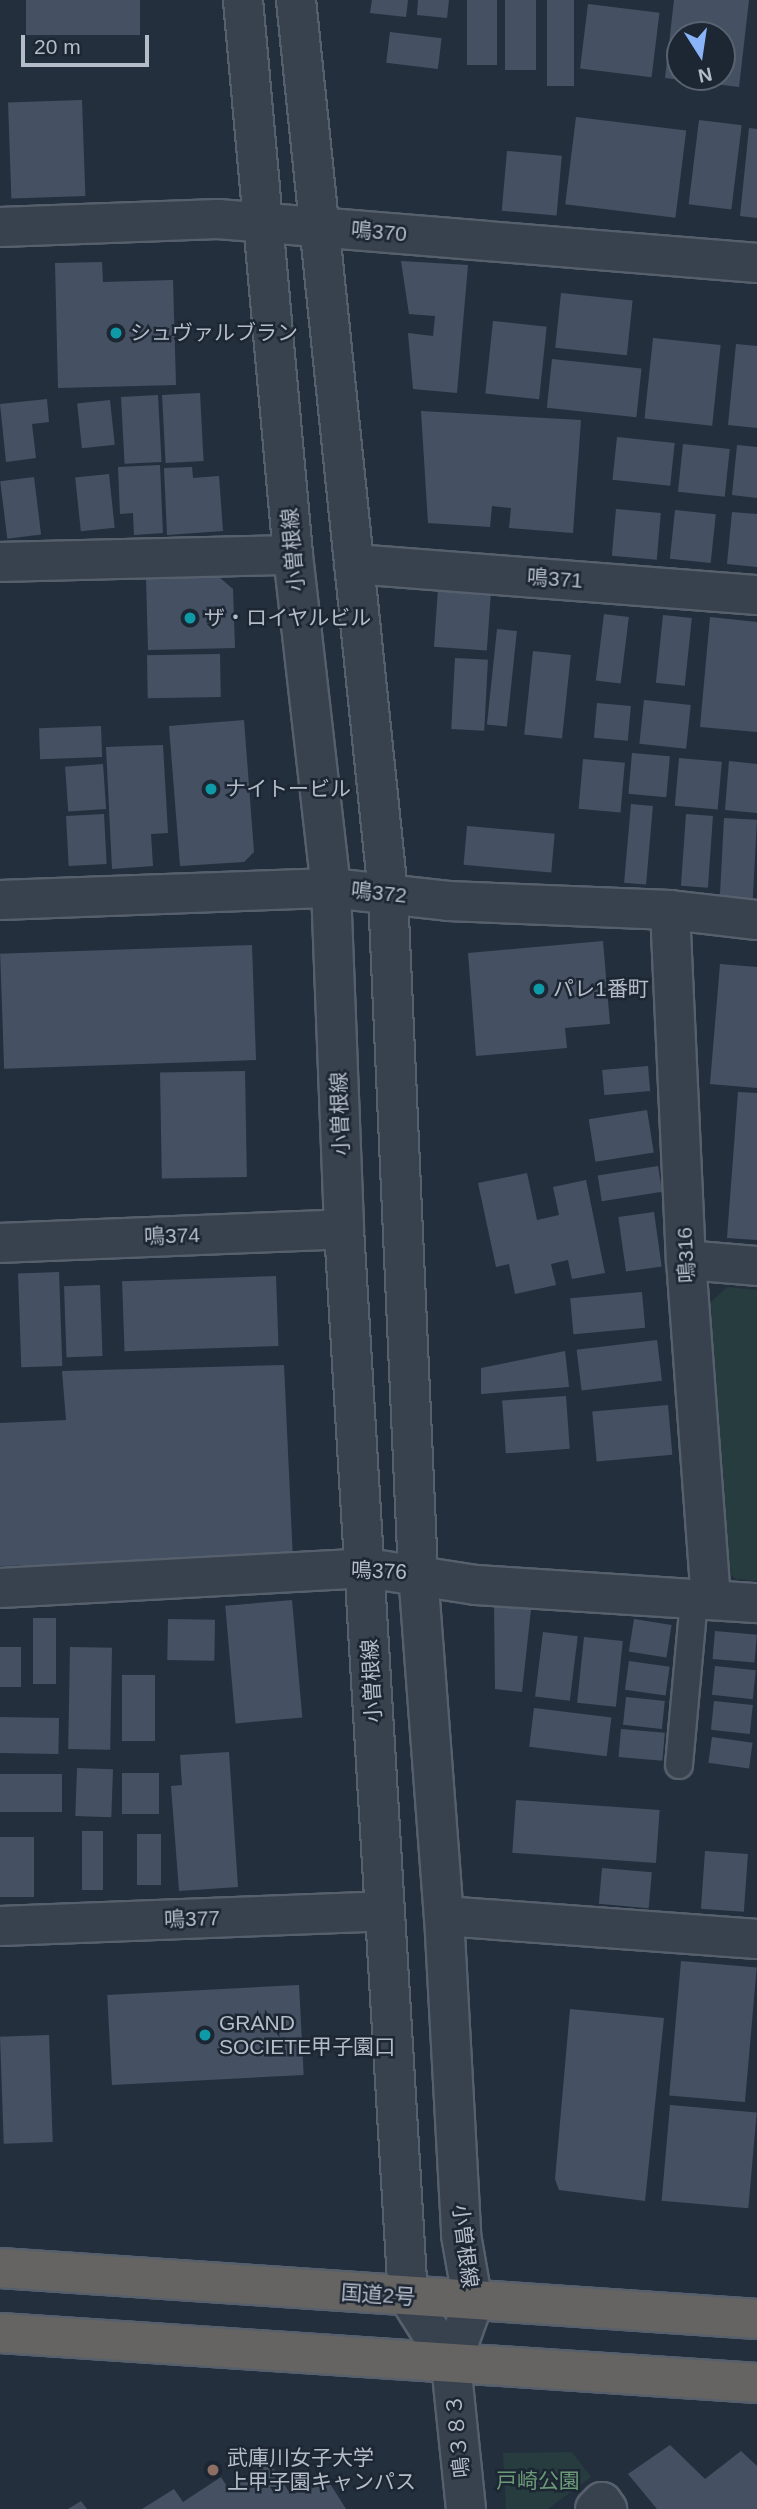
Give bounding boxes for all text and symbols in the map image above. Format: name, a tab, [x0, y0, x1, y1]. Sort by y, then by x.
scale bar	[24, 21, 152, 65]
north arrow	[666, 21, 736, 91]
text: 20 m	[34, 35, 81, 58]
text: N	[696, 63, 714, 87]
street label: 鳴370	[350, 217, 408, 247]
place label: シュヴァルブラン	[130, 320, 298, 346]
marker: シュヴァルブラン	[108, 325, 124, 341]
street label: 小曽根線	[277, 507, 309, 593]
street label: 鳴371	[526, 564, 584, 594]
place label: ザ・ロイヤルビル	[204, 605, 372, 631]
marker: ザ・ロイヤルビル	[182, 610, 198, 626]
place label: ナイトービル	[225, 776, 351, 802]
marker: ナイトービル	[203, 781, 219, 797]
street label: 鳴372	[350, 878, 408, 908]
place label: パレ1番町	[553, 976, 649, 1002]
marker: パレ1番町	[531, 981, 547, 997]
street label: 小曽根線	[326, 1072, 354, 1156]
street label: 鳴374	[144, 1222, 200, 1250]
street label: 鳴316	[672, 1226, 700, 1284]
street label: 鳴376	[351, 1557, 407, 1585]
street label: 小曽根線	[357, 1638, 387, 1724]
street label: 鳴377	[164, 1905, 220, 1933]
place label: GRAND SOCIETE甲子園口	[219, 2010, 395, 2060]
marker: GRAND SOCIETE甲子園口	[197, 2027, 213, 2043]
street label: 小曽根線	[447, 2203, 483, 2289]
street label: 国道2号	[340, 2280, 416, 2310]
street label: 鳴３８３	[441, 2393, 475, 2479]
place label: 武庫川女子大学 上甲子園キャンパス	[227, 2445, 416, 2495]
marker: 武庫川女子大学 上甲子園キャンパス	[205, 2462, 221, 2478]
park label: 戸崎公園	[496, 2468, 580, 2494]

